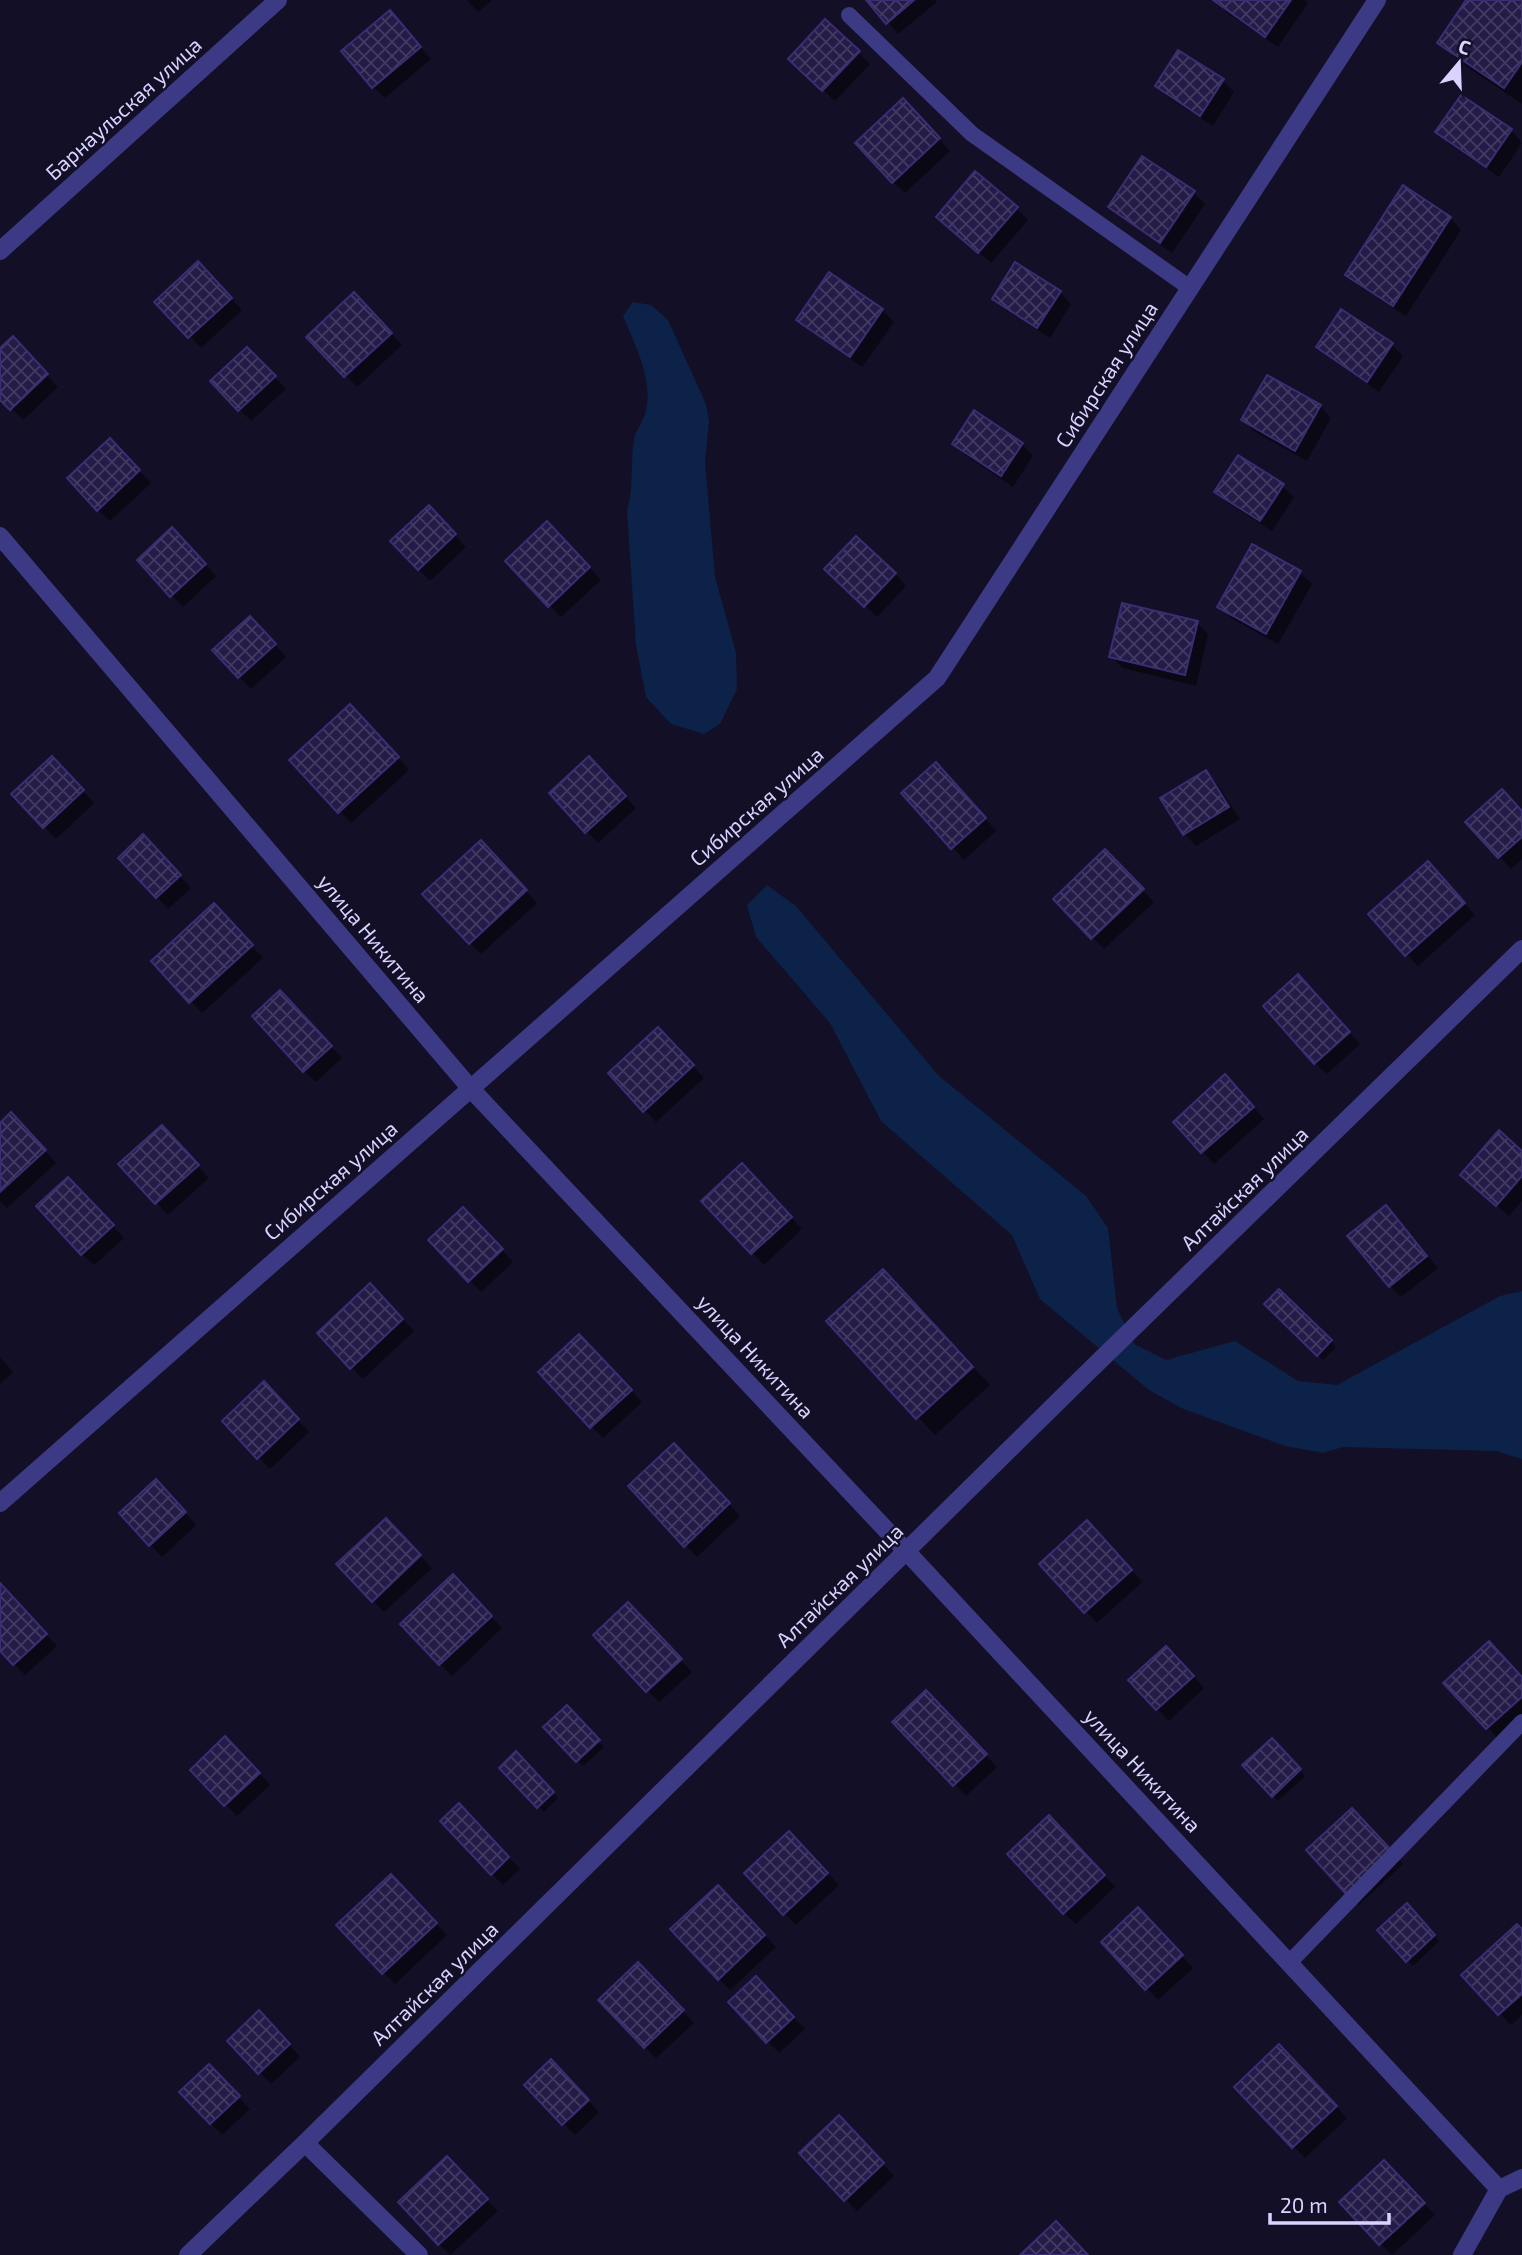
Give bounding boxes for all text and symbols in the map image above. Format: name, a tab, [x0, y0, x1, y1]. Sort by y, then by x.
north arrow	[1424, 28, 1494, 98]
street label: Барнаульская улица	[40, 31, 207, 185]
text: С	[1456, 34, 1474, 59]
street label: Сибирская улица	[1049, 297, 1163, 452]
street label: Сибирская улица	[684, 741, 829, 871]
street label: улица Никитина	[312, 869, 435, 1008]
street label: Сибирская улица	[258, 1115, 403, 1245]
street label: Алтайская улица	[1175, 1121, 1313, 1256]
street label: улица Никитина	[692, 1289, 820, 1424]
street label: Алтайская улица	[770, 1518, 908, 1653]
street label: улица Никитина	[1079, 1703, 1207, 1838]
street label: Алтайская улица	[365, 1916, 503, 2051]
scale bar	[1270, 2182, 1389, 2226]
text: 20 m	[1280, 2192, 1328, 2217]

